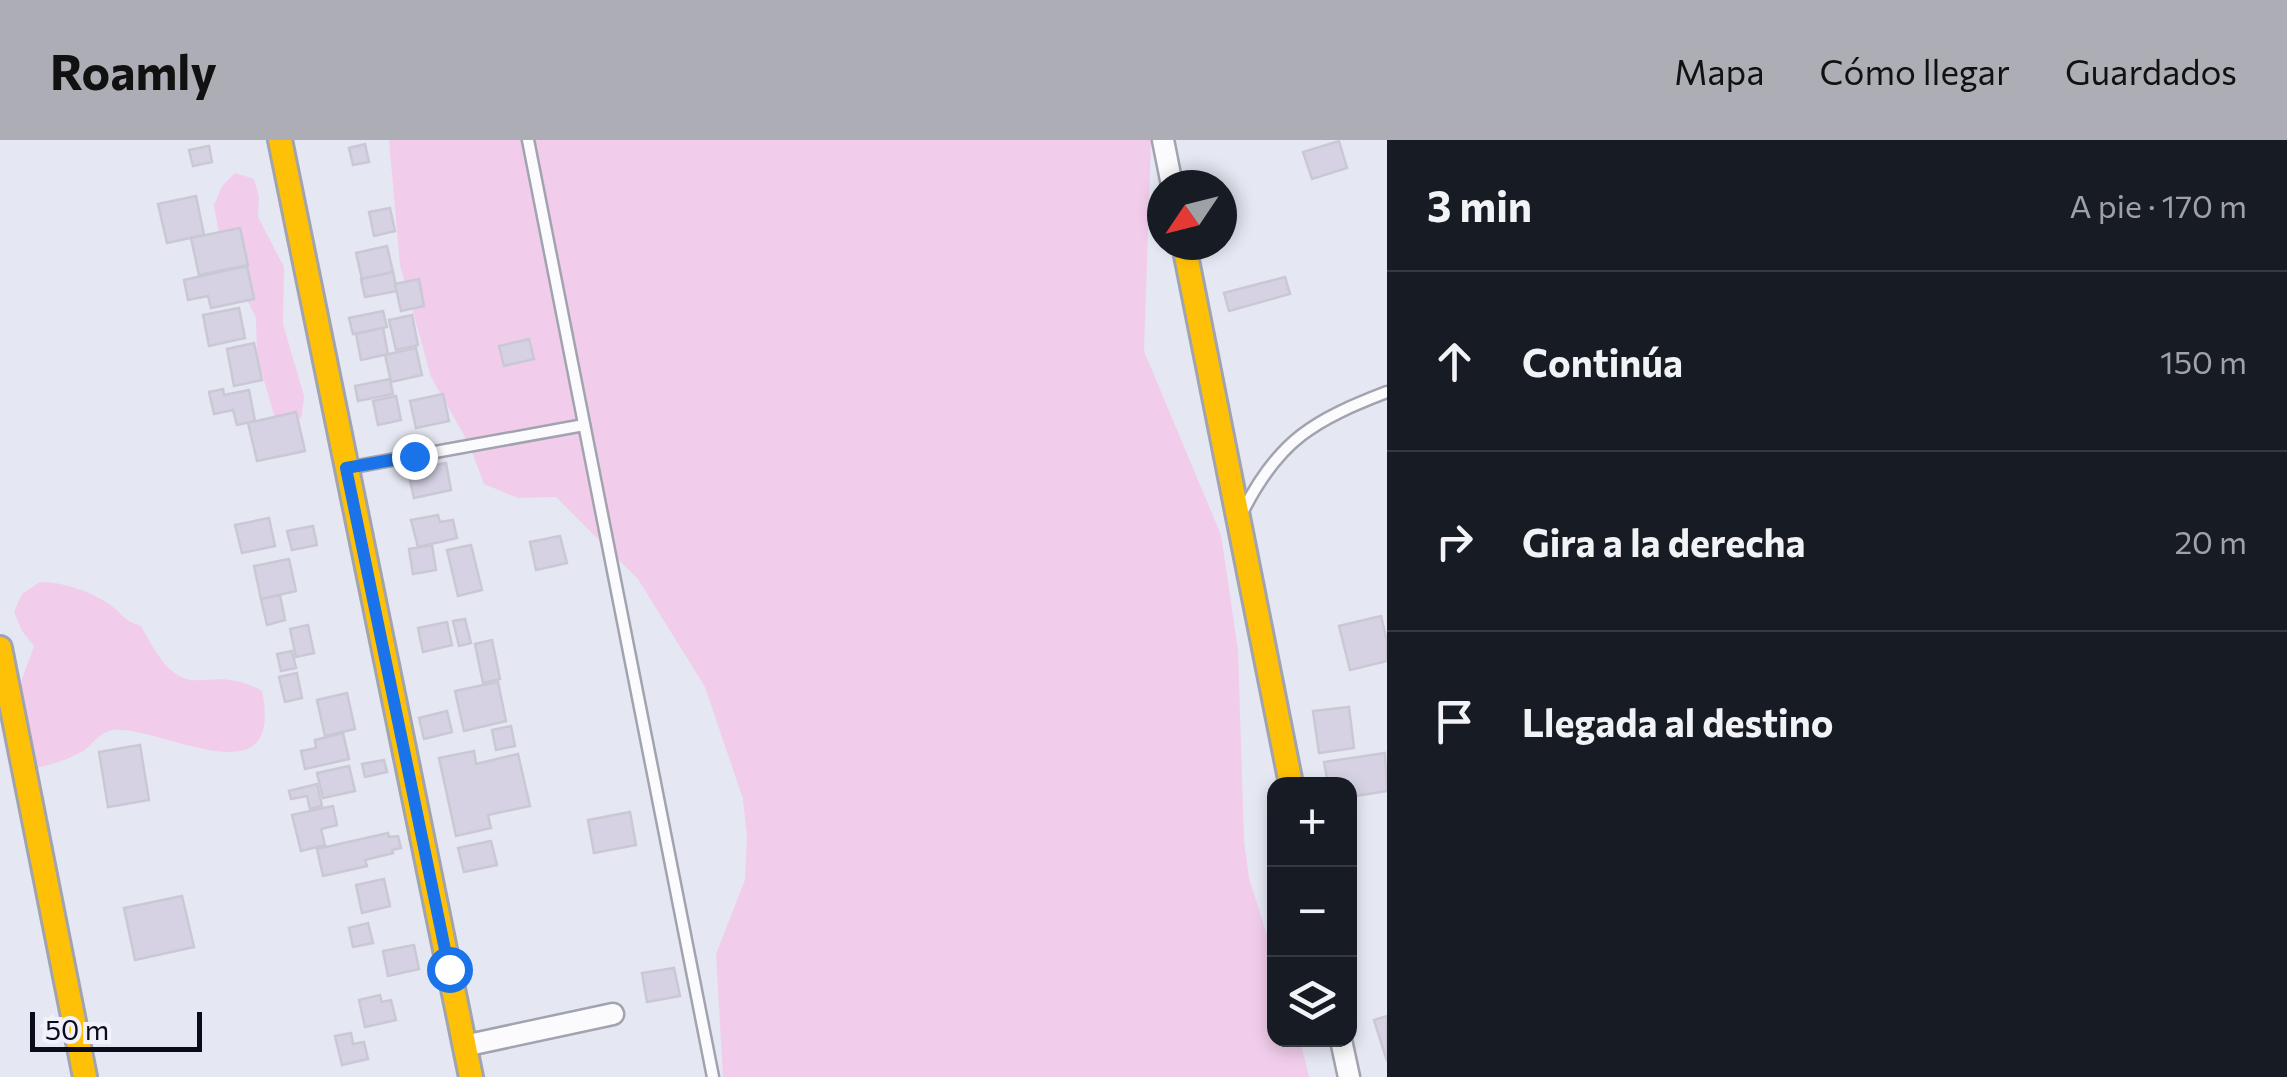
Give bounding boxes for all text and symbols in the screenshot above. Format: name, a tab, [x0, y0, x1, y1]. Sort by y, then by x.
text: Roamly	[50, 41, 217, 100]
text: Mapa	[1674, 49, 1765, 92]
text: Cómo llegar	[1820, 49, 2010, 92]
text: Guardados	[2065, 49, 2237, 92]
north arrow	[1147, 170, 1237, 260]
text: 3 min	[1427, 179, 1532, 231]
text: A pie · 170 m	[2070, 185, 2247, 225]
icon: ahead	[1427, 334, 1482, 389]
text: Continúa	[1522, 338, 1683, 385]
text: 150 m	[2160, 341, 2247, 381]
route end	[392, 434, 438, 480]
icon: right	[1427, 514, 1482, 569]
text: Gira a la derecha	[1522, 518, 1806, 565]
text: 20 m	[2174, 521, 2247, 561]
icon: arrive	[1427, 694, 1482, 749]
text: Llegada al destino	[1522, 698, 1833, 745]
map controls	[1267, 777, 1357, 1047]
button: +	[1267, 777, 1357, 867]
button: −	[1267, 867, 1357, 957]
route start	[427, 947, 473, 993]
button: layers	[1267, 957, 1357, 1047]
scale bar	[30, 1007, 202, 1052]
text: 50 m	[45, 1012, 109, 1046]

